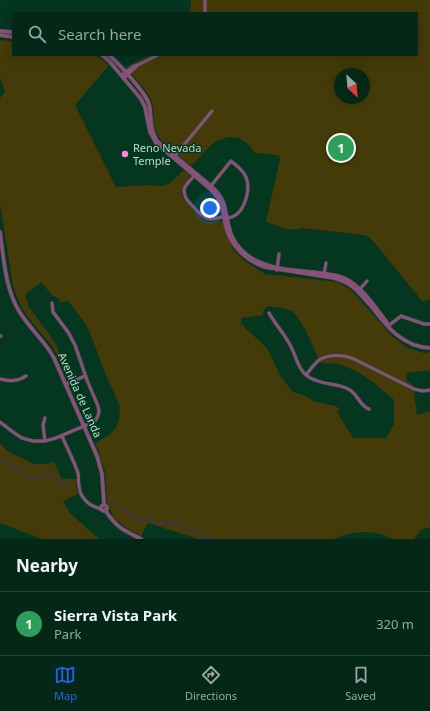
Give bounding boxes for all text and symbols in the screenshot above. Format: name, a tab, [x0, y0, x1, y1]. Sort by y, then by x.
search box	[12, 12, 418, 56]
icon: search	[26, 23, 48, 45]
text: Search here	[58, 24, 141, 44]
north arrow	[334, 68, 370, 104]
pin: 1	[328, 133, 354, 163]
place label: Reno Nevada Temple	[133, 140, 201, 168]
marker: Reno Nevada Temple	[120, 149, 130, 159]
your location	[200, 198, 220, 218]
street label: Avenida de Landa	[55, 350, 106, 440]
text: Nearby	[16, 554, 78, 577]
text: Sierra Vista Park	[54, 605, 177, 625]
text: 1	[25, 615, 33, 633]
text: 320 m	[376, 615, 414, 633]
text: Park	[54, 625, 81, 643]
tab: Map	[54, 664, 77, 703]
tab: Directions	[185, 664, 237, 703]
tab: Saved	[345, 664, 376, 703]

